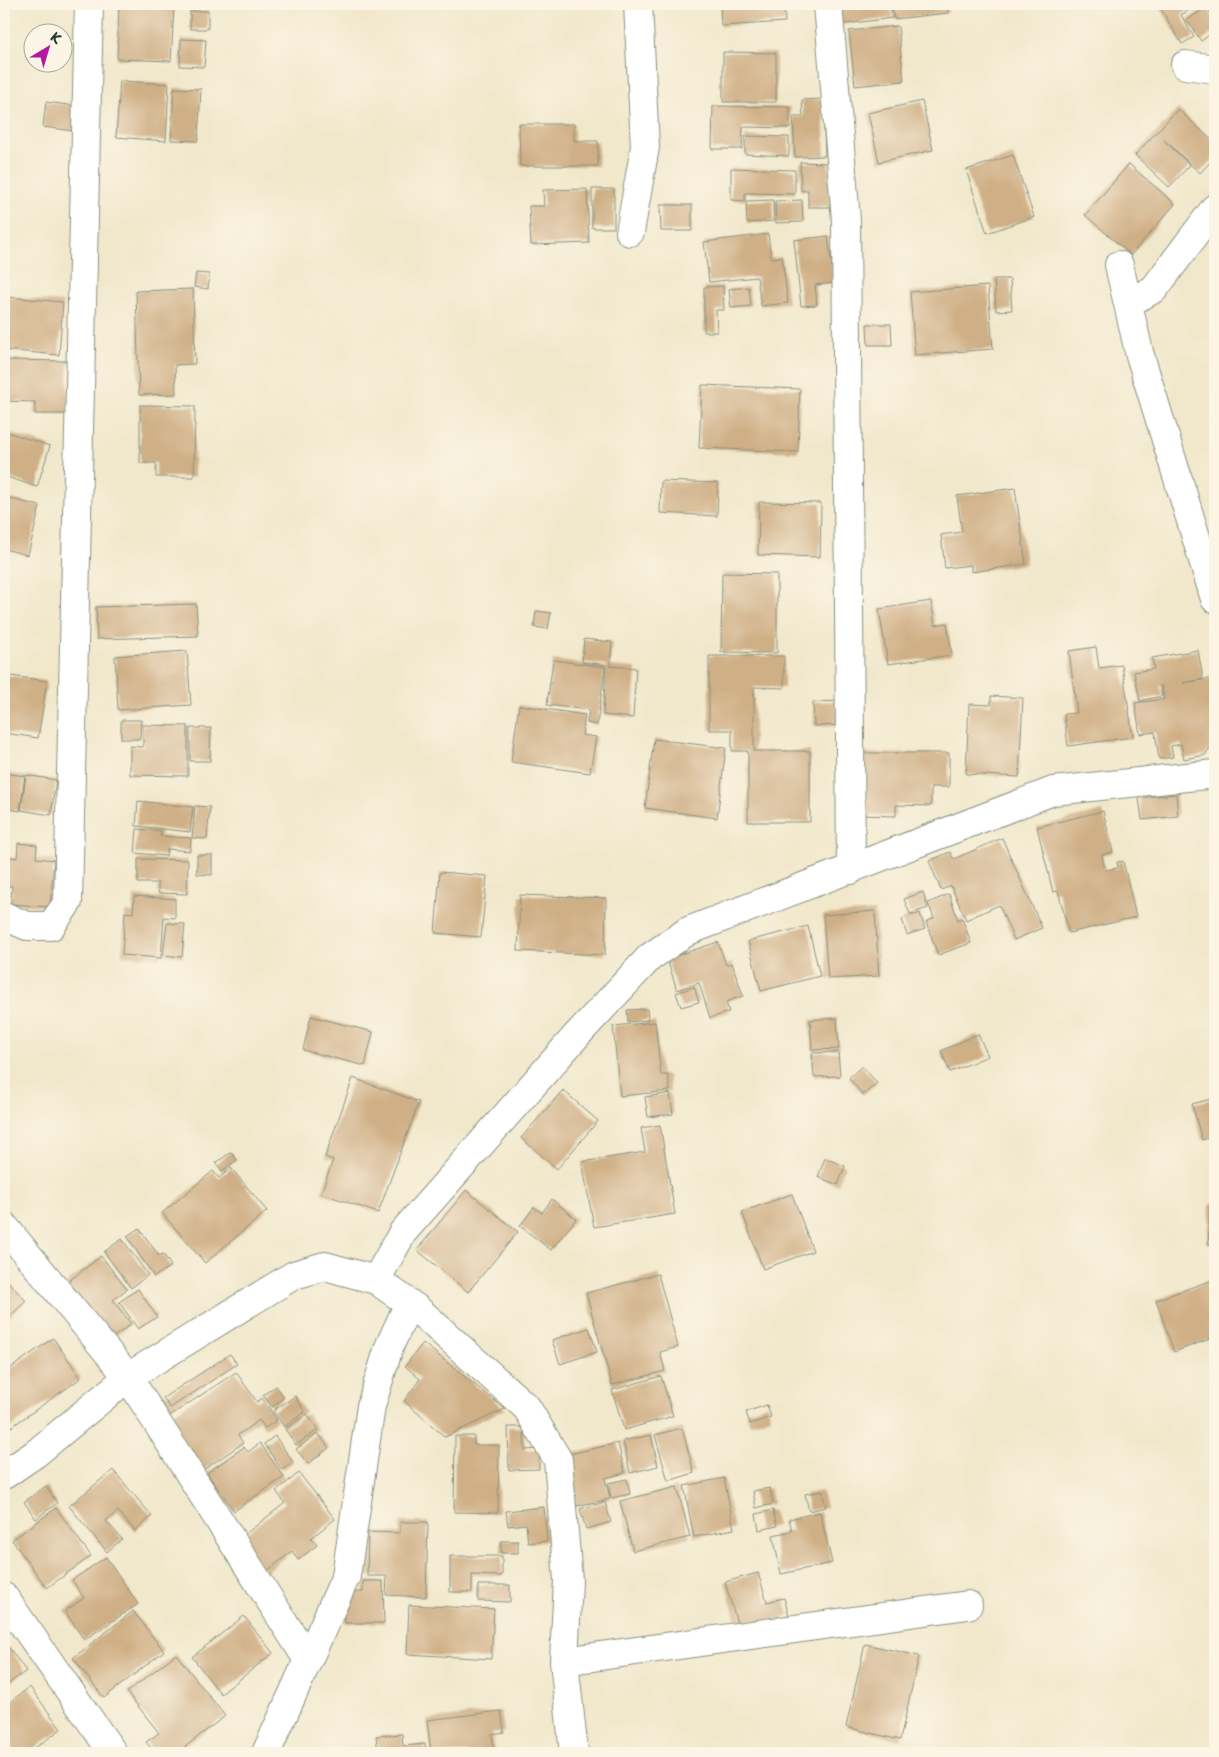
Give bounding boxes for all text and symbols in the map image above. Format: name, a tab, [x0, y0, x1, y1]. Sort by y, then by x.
north arrow	[22, 22, 72, 72]
text: K	[47, 28, 66, 48]

